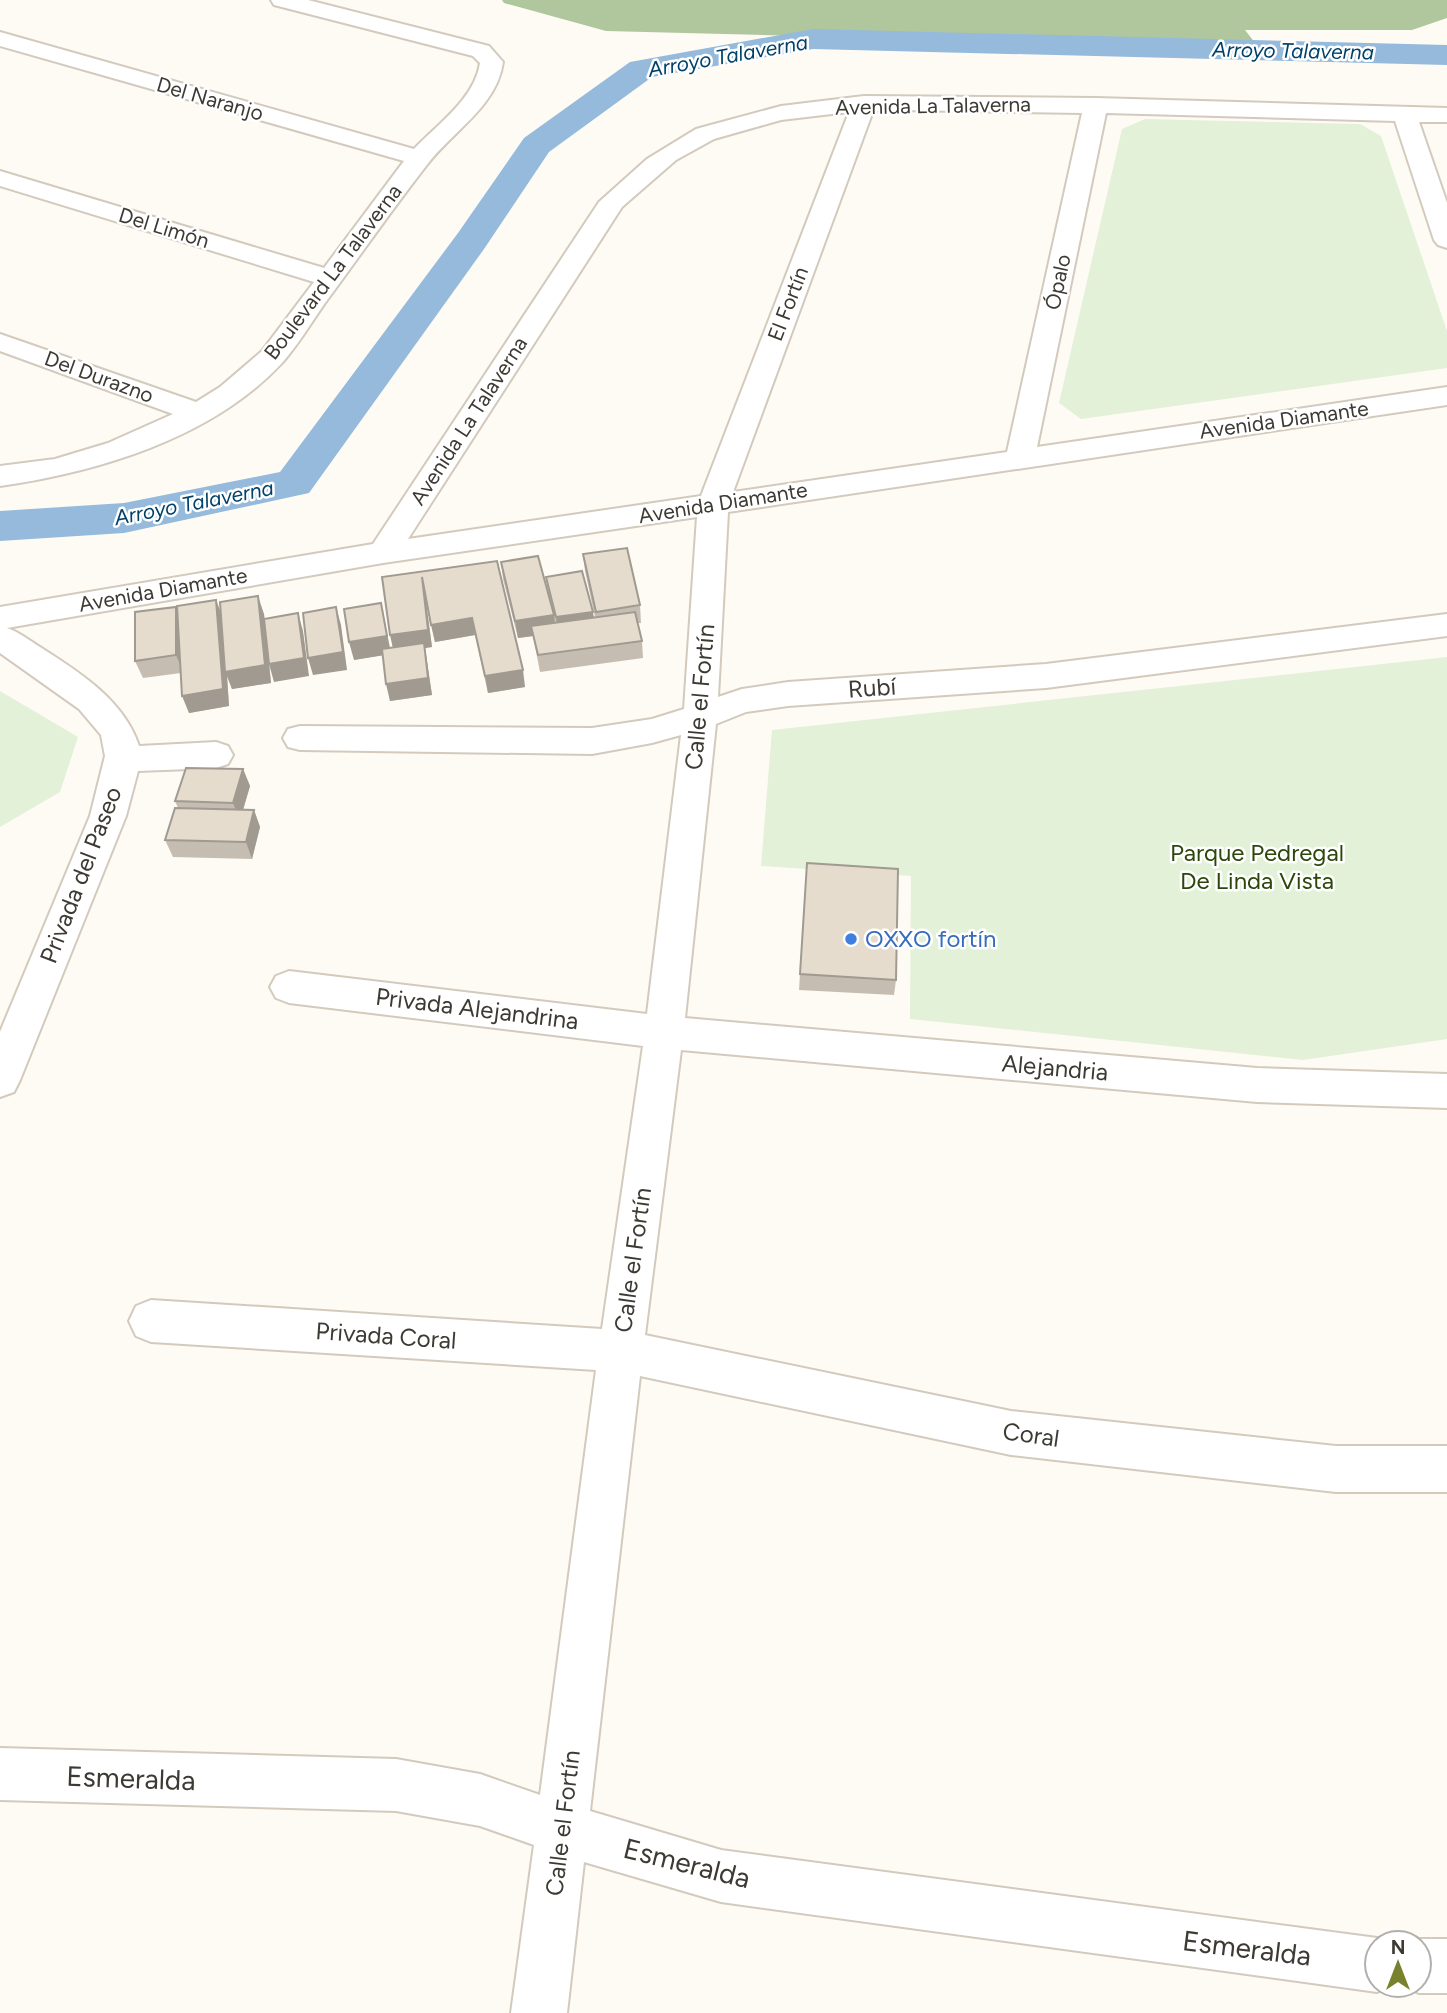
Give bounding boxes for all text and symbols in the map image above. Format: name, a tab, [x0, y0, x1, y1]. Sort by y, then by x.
water label: Arroyo Talaverna	[645, 29, 810, 82]
water label: Arroyo Talaverna	[1211, 37, 1374, 64]
street label: Del Naranjo	[154, 71, 266, 126]
street label: Avenida La Talaverna	[835, 91, 1031, 120]
street label: Boulevard La Talaverna	[258, 179, 407, 364]
street label: Del Limón	[116, 202, 212, 253]
street label: Ópalo	[1039, 252, 1076, 312]
street label: El Fortín	[762, 263, 813, 344]
street label: Avenida La Talaverna	[405, 332, 532, 510]
street label: Del Durazno	[41, 345, 157, 408]
street label: Avenida Diamante	[1198, 395, 1370, 444]
water label: Arroyo Talaverna	[111, 475, 276, 530]
street label: Avenida Diamante	[637, 477, 809, 528]
street label: Avenida Diamante	[77, 562, 249, 617]
street label: Calle el Fortín	[679, 623, 720, 771]
street label: Rubí	[847, 671, 898, 704]
street label: Privada del Paseo	[34, 783, 128, 967]
park label: Parque Pedregal De Linda Vista	[1170, 838, 1344, 895]
place label: OXXO fortín	[865, 924, 997, 953]
marker: OXXO fortín	[843, 931, 859, 947]
street label: Privada Alejandrina	[374, 982, 580, 1035]
street label: Alejandria	[1001, 1048, 1109, 1087]
street label: Calle el Fortín	[608, 1185, 657, 1334]
street label: Privada Coral	[315, 1316, 457, 1355]
street label: Coral	[1001, 1416, 1061, 1453]
street label: Calle el Fortín	[539, 1749, 586, 1897]
street label: Esmeralda	[66, 1759, 196, 1797]
street label: Esmeralda	[620, 1831, 754, 1895]
street label: Esmeralda	[1181, 1923, 1313, 1973]
north arrow	[1363, 1929, 1433, 1999]
text: N	[1391, 1936, 1405, 1959]

